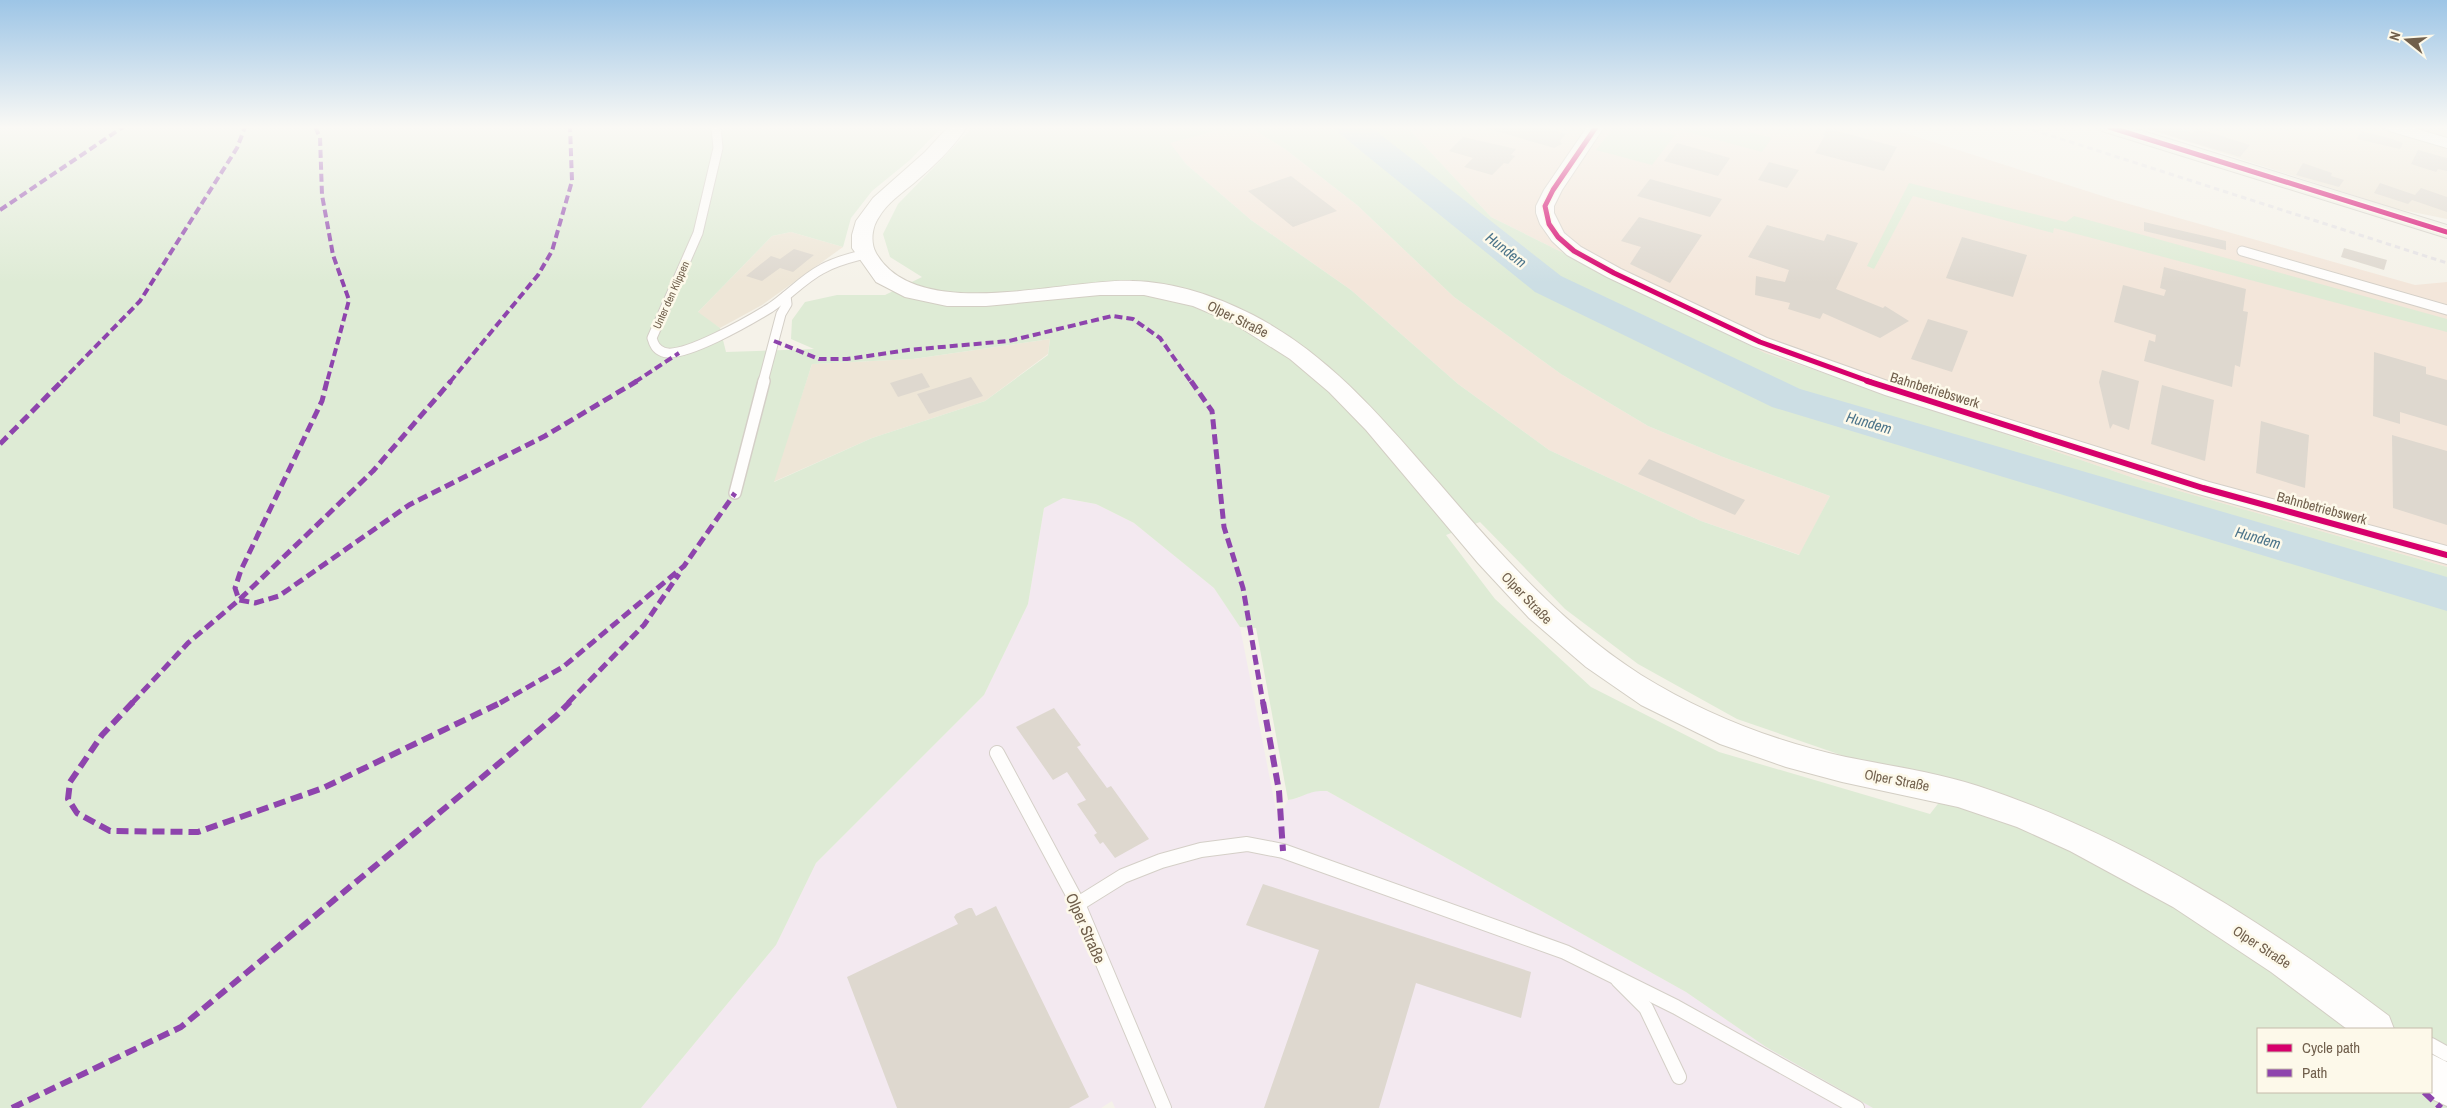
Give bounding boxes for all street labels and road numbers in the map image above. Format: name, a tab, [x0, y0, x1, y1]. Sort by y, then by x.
street label: Unter den Klippen	[650, 259, 692, 331]
street label: Olper Straße	[1205, 297, 1271, 341]
street label: Bahnbetriebswerk	[1888, 368, 1982, 412]
street label: Bahnbetriebswerk	[2275, 487, 2369, 529]
street label: Olper Straße	[1498, 568, 1556, 628]
street label: Olper Straße	[1863, 765, 1931, 795]
street label: Olper Straße	[1061, 889, 1111, 967]
street label: Olper Straße	[2230, 922, 2294, 972]

